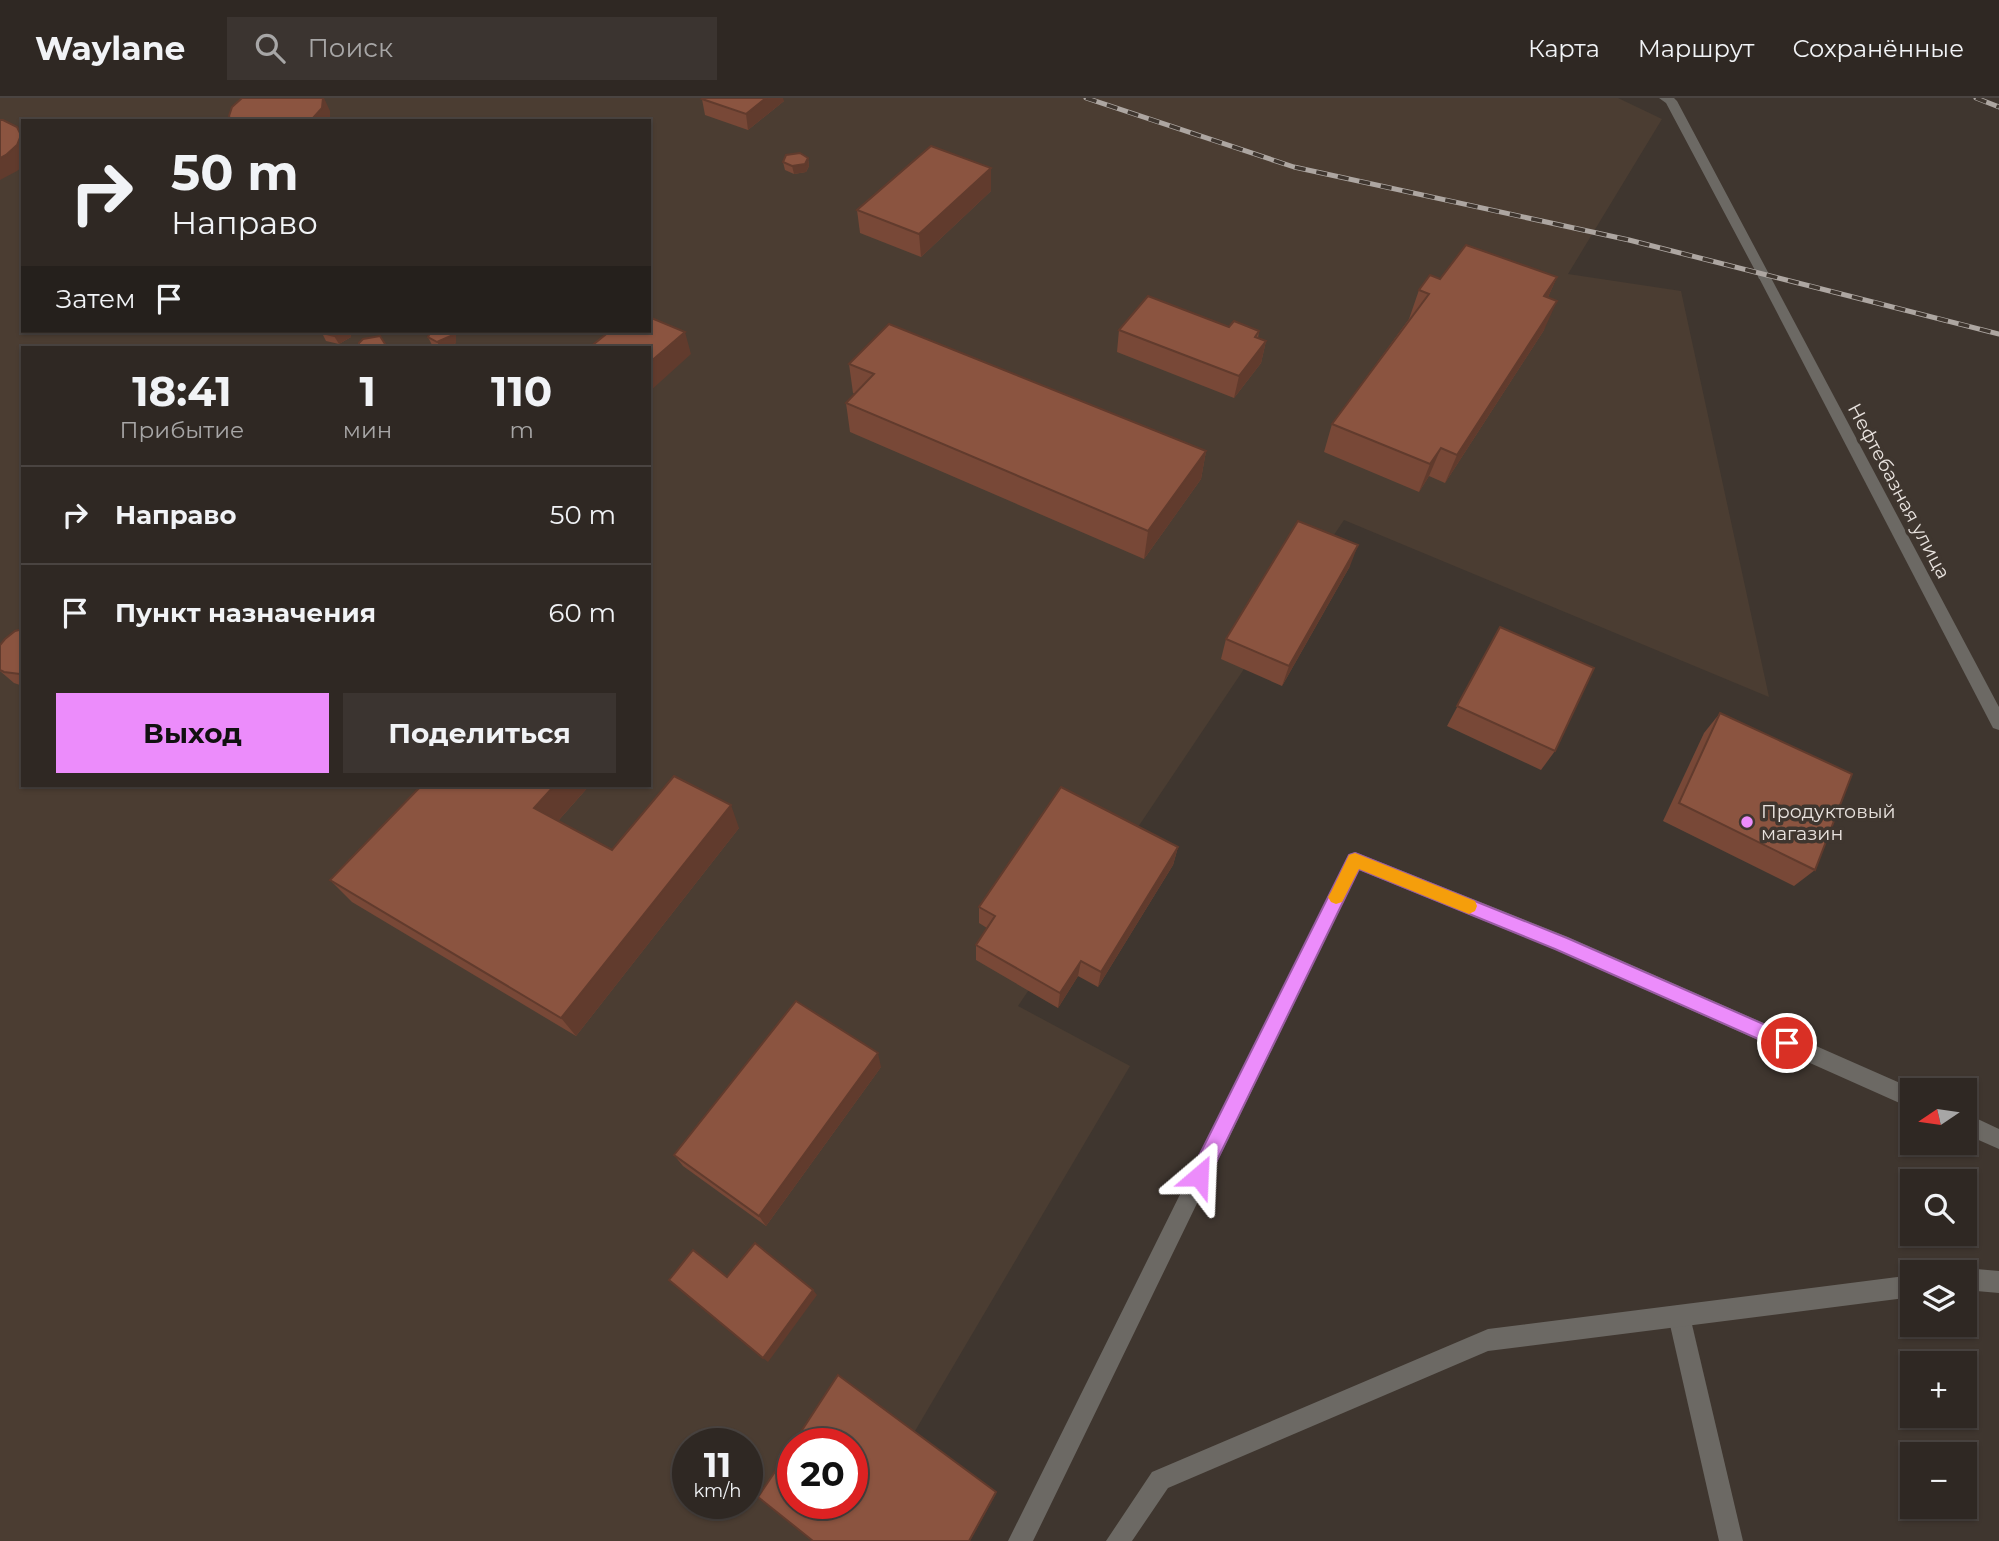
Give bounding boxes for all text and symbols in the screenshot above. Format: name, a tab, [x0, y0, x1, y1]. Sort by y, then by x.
search box	[227, 17, 717, 80]
text: Waylane	[35, 28, 185, 68]
icon: search	[251, 29, 289, 67]
text: Поиск	[307, 32, 393, 64]
text: Карта	[1528, 34, 1600, 63]
text: Маршрут	[1638, 34, 1754, 63]
text: Сохранённые	[1792, 34, 1964, 63]
text: 50 m	[171, 143, 299, 202]
icon: right	[56, 147, 147, 238]
text: Направо	[171, 203, 318, 242]
icon: arrive	[150, 280, 188, 318]
text: Затем	[56, 283, 136, 315]
text: 18:41	[132, 365, 232, 417]
text: 1	[359, 365, 376, 417]
text: 110	[491, 365, 552, 417]
street label: Нефтебазная улица	[1843, 399, 1955, 583]
text: Прибытие	[120, 416, 244, 444]
text: мин	[343, 416, 392, 444]
text: m	[509, 416, 534, 444]
icon: right	[56, 496, 94, 534]
text: Направо	[115, 499, 236, 531]
text: 50 m	[550, 499, 616, 531]
icon: arrive	[56, 594, 94, 632]
text: Пункт назначения	[115, 597, 376, 629]
text: 60 m	[549, 597, 616, 629]
button: Выход	[56, 693, 329, 773]
button: Поделиться	[343, 693, 616, 773]
place label: Продуктовый магазин	[1761, 800, 1896, 845]
marker: Продуктовый магазин	[1739, 814, 1755, 830]
pin	[1757, 1013, 1817, 1073]
icon: arrive	[1768, 1024, 1806, 1062]
north arrow	[1900, 1078, 1978, 1155]
map controls	[1900, 1078, 1977, 1519]
position arrow	[1162, 1139, 1236, 1213]
button: search	[1900, 1169, 1977, 1246]
button: layers	[1900, 1260, 1977, 1337]
button: +	[1900, 1351, 1977, 1428]
speed limit sign: 20	[777, 1428, 868, 1519]
button: −	[1900, 1442, 1977, 1519]
text: 11	[704, 1443, 731, 1486]
text: km/h	[693, 1480, 742, 1502]

